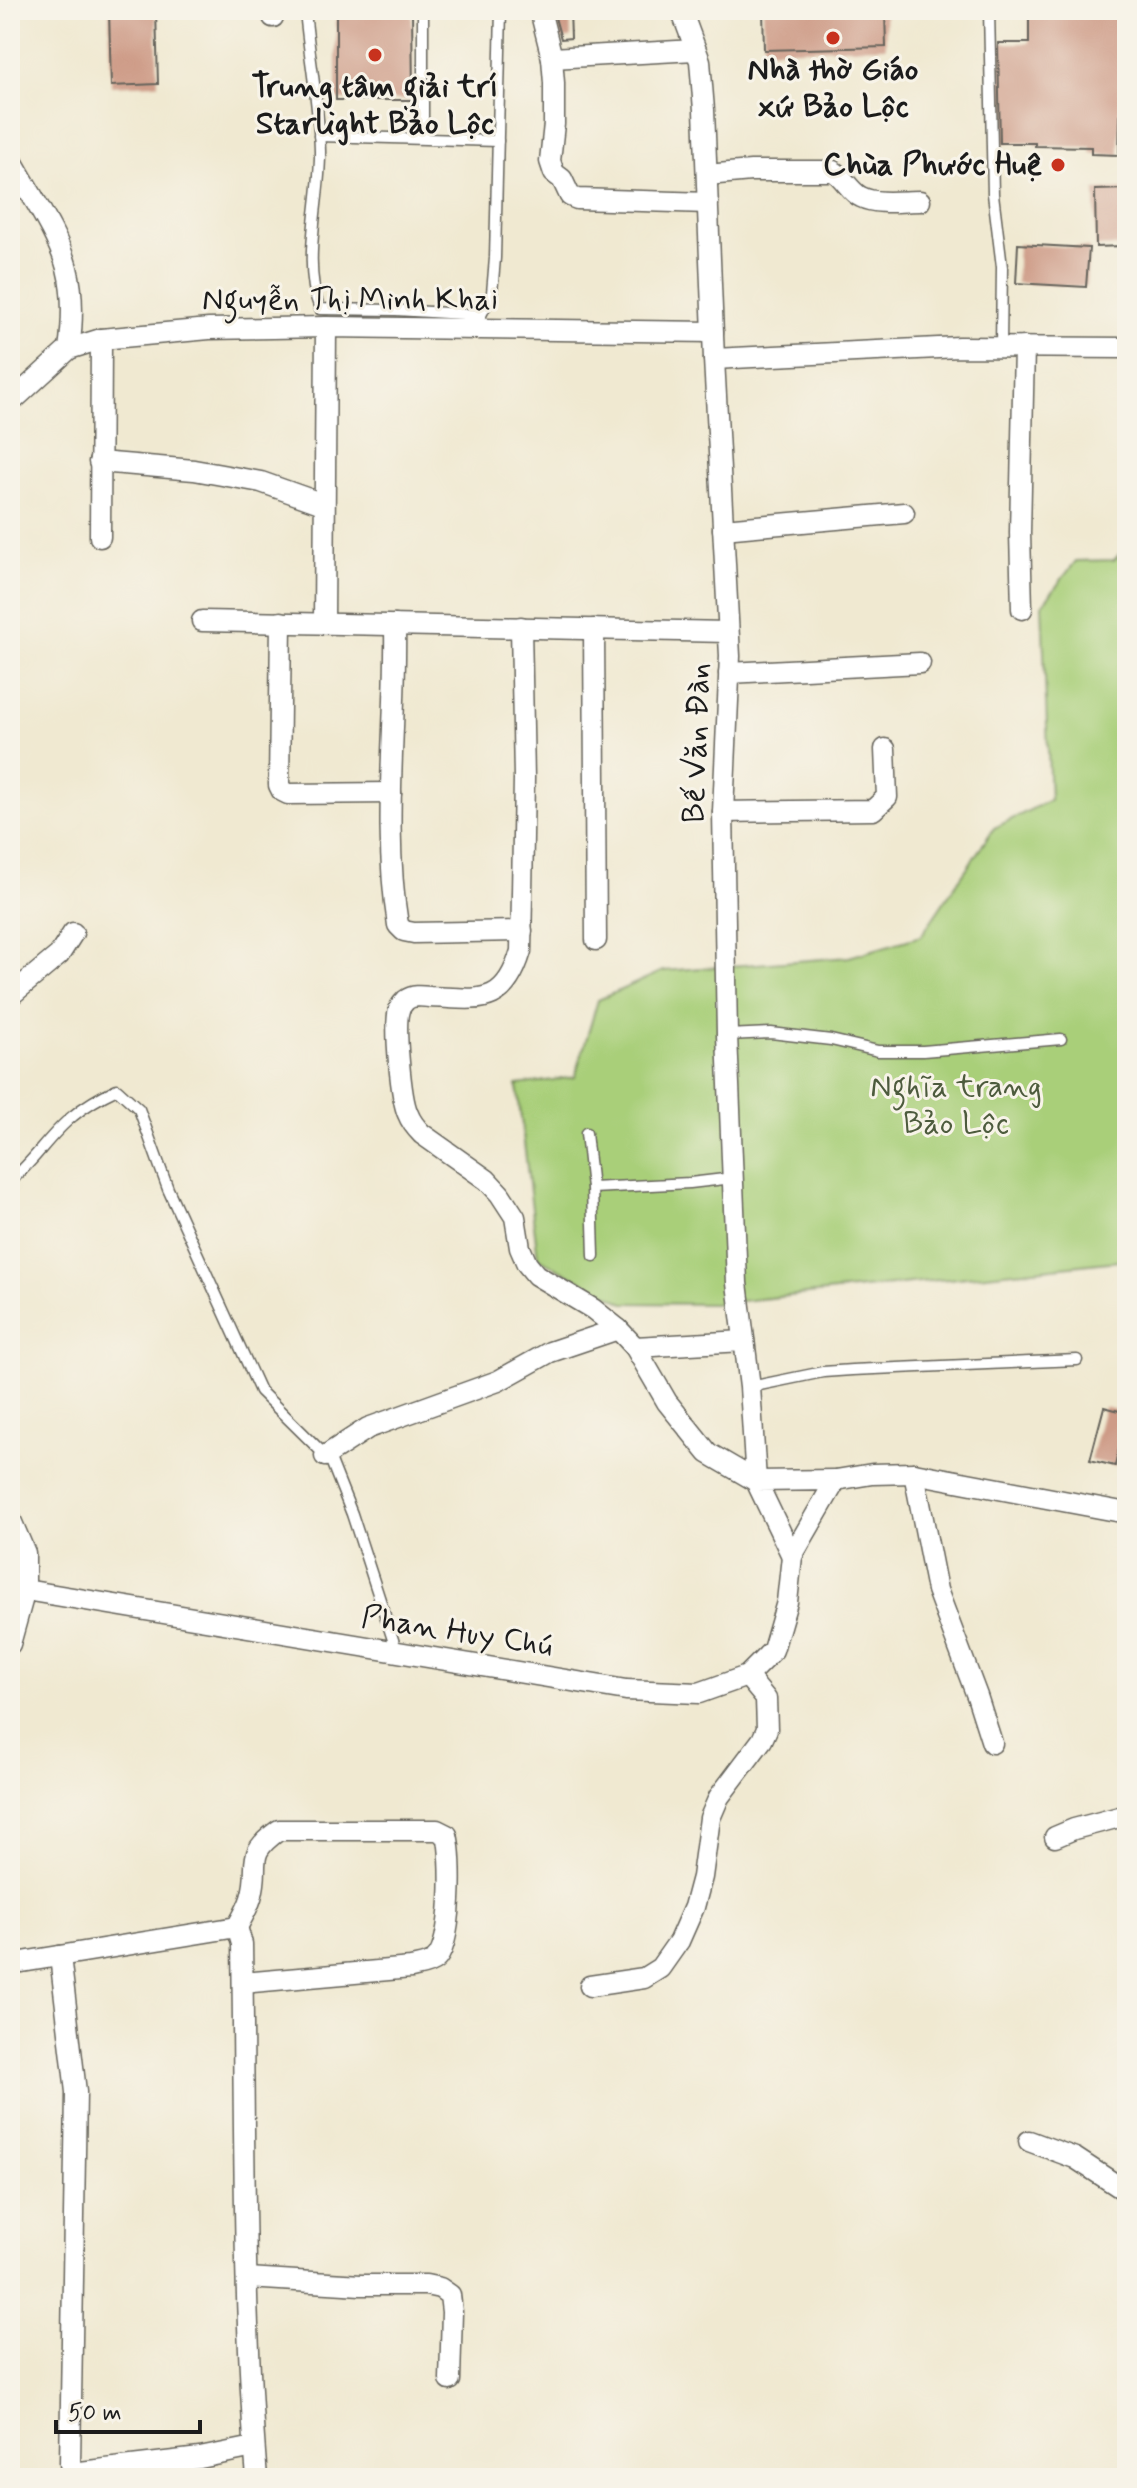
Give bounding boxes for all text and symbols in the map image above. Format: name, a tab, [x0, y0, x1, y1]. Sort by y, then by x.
marker: Nhà thờ Giáo xứ Bảo Lộc	[824, 29, 842, 47]
marker: Trung tâm giải trí Starlight Bảo Lộc	[366, 46, 384, 64]
place label: Nhà thờ Giáo xứ Bảo Lộc	[748, 49, 918, 128]
place label: Trung tâm giải trí Starlight Bảo Lộc	[252, 66, 498, 146]
place label: Chùa Phước Huệ	[823, 144, 1042, 186]
marker: Chùa Phước Huệ	[1049, 156, 1067, 174]
street label: Nguyễn Thị Minh Khai	[202, 279, 498, 324]
street label: Bế Văn Đàn	[673, 662, 721, 824]
park label: Nghĩa trang Bảo Lộc	[870, 1066, 1042, 1145]
street label: Phan Huy Chú	[358, 1596, 556, 1668]
scale bar	[56, 2384, 200, 2434]
text: 50 m	[68, 2398, 122, 2429]

